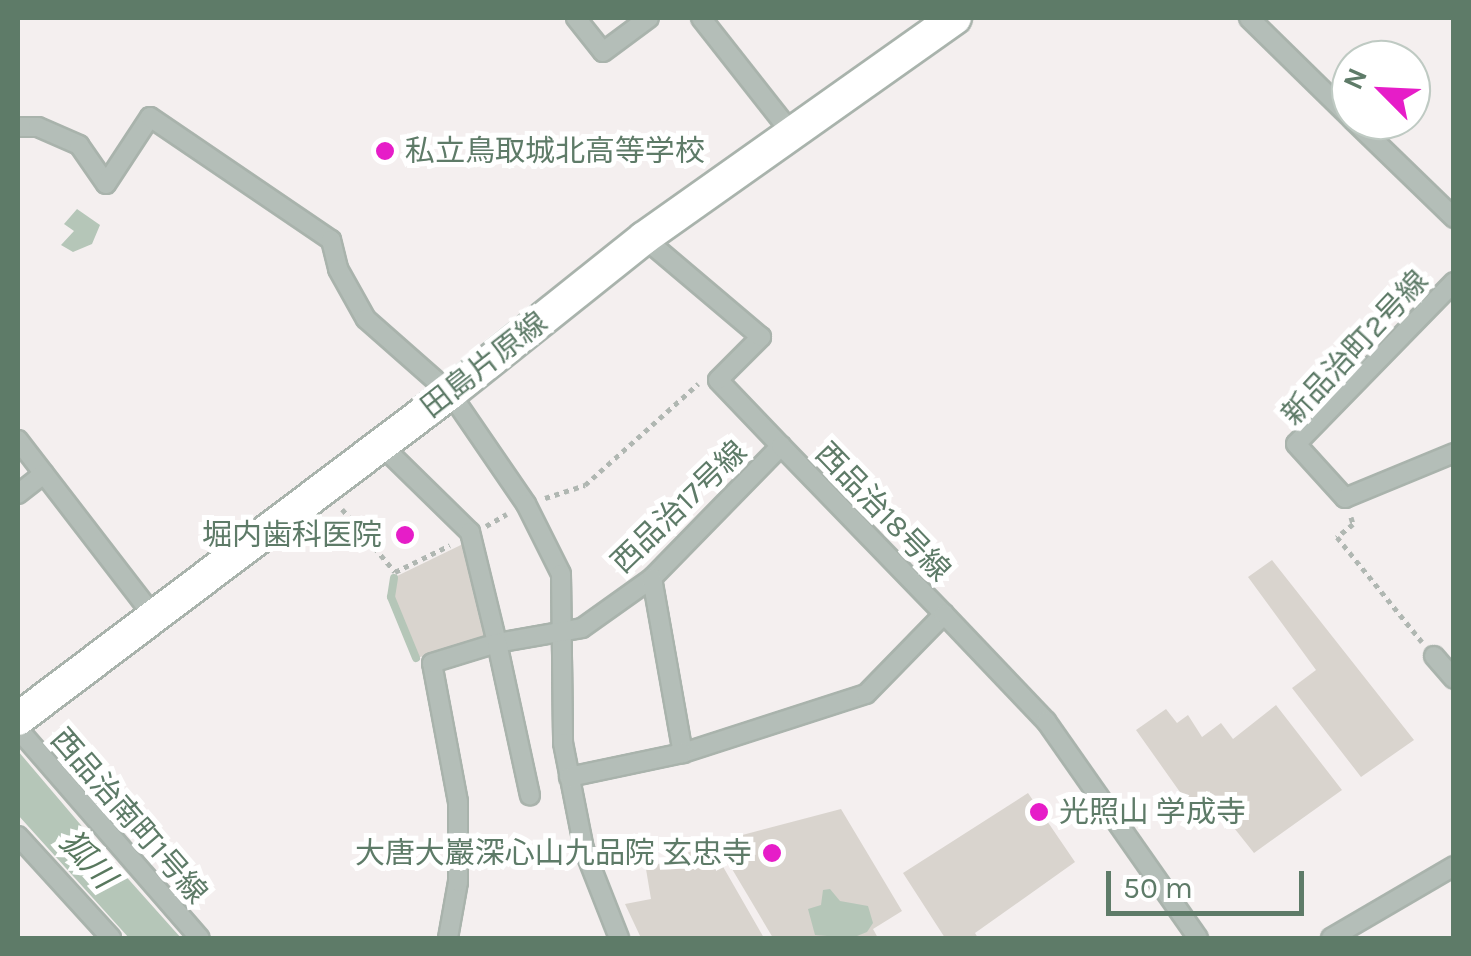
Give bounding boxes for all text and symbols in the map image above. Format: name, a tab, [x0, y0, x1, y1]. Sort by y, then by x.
north arrow	[1331, 40, 1431, 140]
text: N	[1336, 63, 1374, 94]
place label: 私立鳥取城北高等学校	[405, 133, 705, 169]
marker: 私立鳥取城北高等学校	[374, 140, 396, 162]
street label: 新品治町2号線	[1275, 264, 1435, 432]
street label: 田島片原線	[414, 305, 554, 425]
street label: 西品治17号線	[604, 434, 754, 580]
street label: 西品治18号線	[808, 435, 958, 589]
place label: 堀内歯科医院	[202, 517, 382, 553]
marker: 堀内歯科医院	[392, 522, 418, 548]
street label: 西品治南町1号線	[43, 721, 215, 911]
place label: 光照山 学成寺	[1059, 794, 1246, 830]
marker: 光照山 学成寺	[1028, 801, 1050, 823]
water label: 狐川	[51, 823, 123, 897]
place label: 大唐大巖深心山九品院 玄忠寺	[355, 835, 752, 871]
marker: 大唐大巖深心山九品院 玄忠寺	[761, 842, 783, 864]
scale bar	[1111, 851, 1308, 913]
text: 50 m	[1123, 870, 1193, 906]

